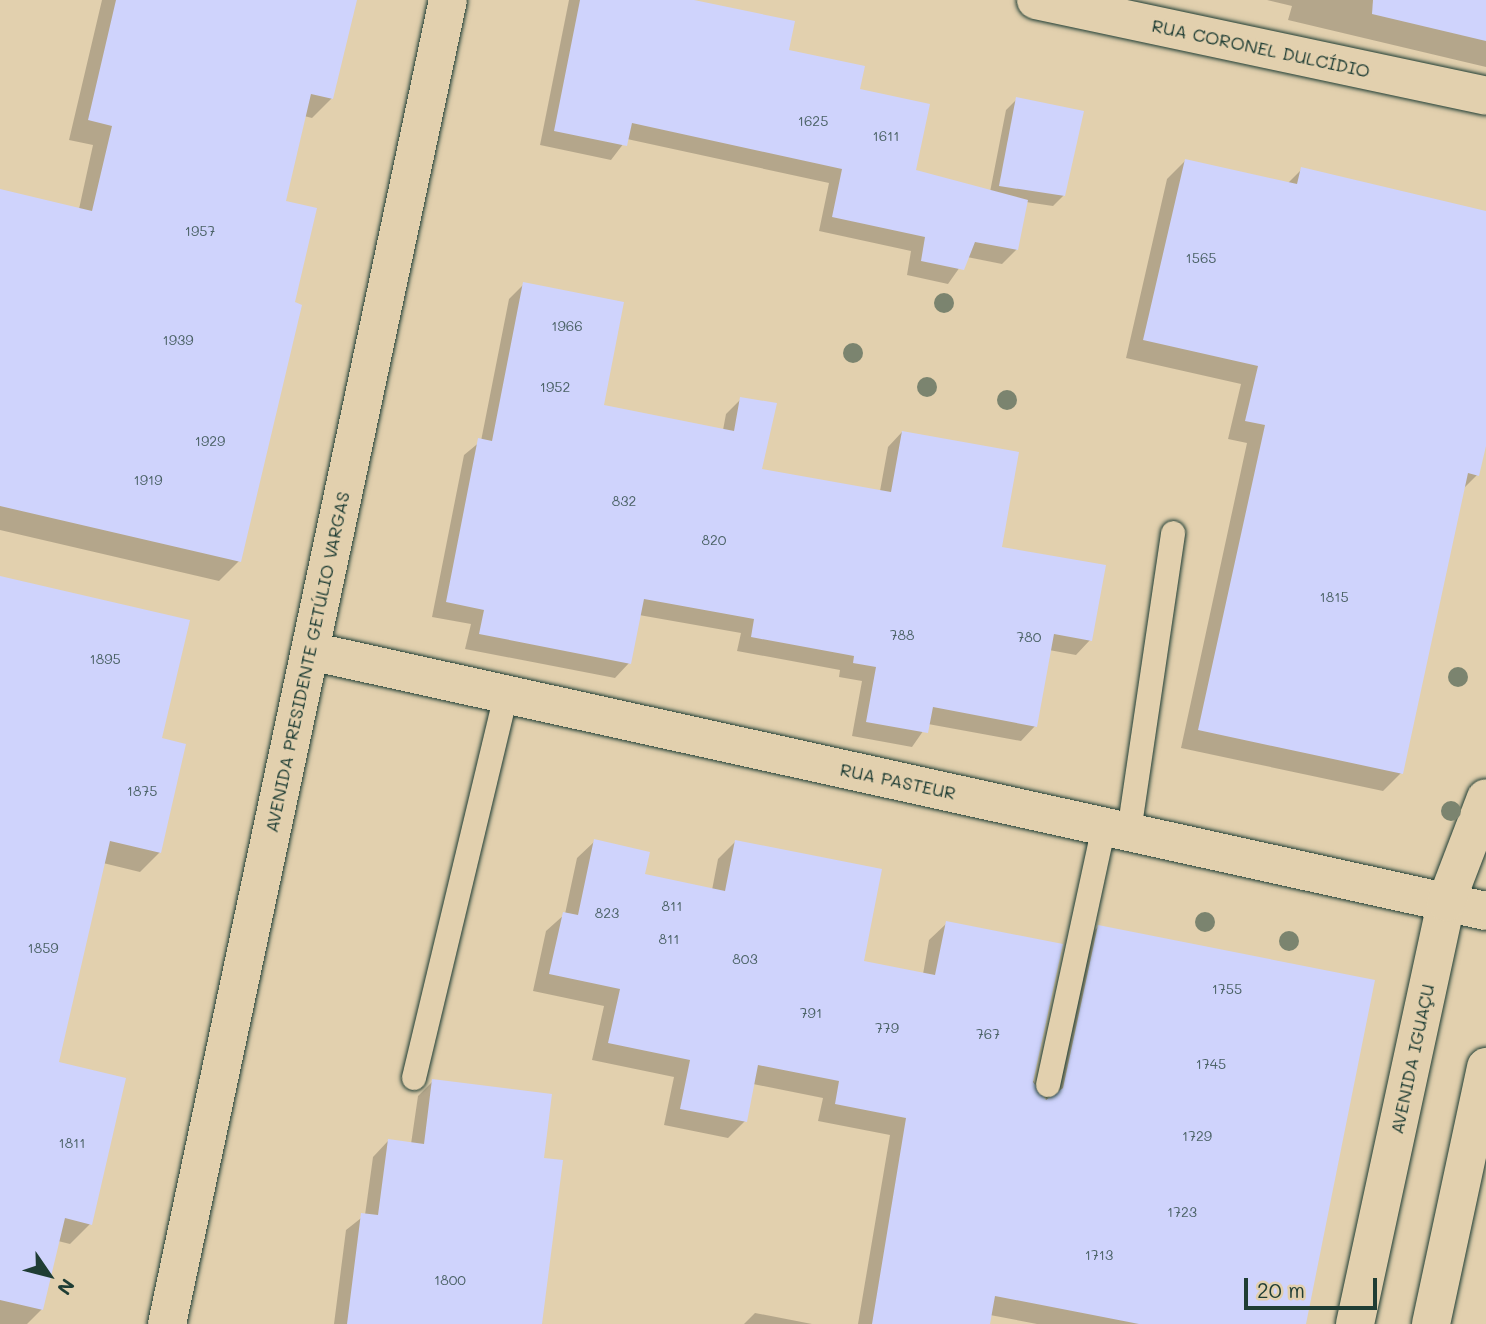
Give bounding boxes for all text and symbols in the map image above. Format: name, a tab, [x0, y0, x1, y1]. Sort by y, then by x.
street label: RUA CORONEL DULCÍDIO	[1150, 14, 1372, 82]
house number: 1625	[798, 113, 828, 129]
house number: 1611	[872, 128, 900, 144]
house number: 1957	[185, 223, 215, 239]
house number: 1565	[1185, 250, 1217, 266]
house number: 1966	[551, 318, 583, 334]
house number: 1939	[162, 332, 194, 348]
house number: 1952	[540, 379, 570, 395]
house number: 1929	[195, 433, 225, 449]
house number: 1919	[133, 472, 163, 488]
street label: AVENIDA PRESIDENTE GETÚLIO VARGAS	[260, 489, 354, 835]
house number: 832	[612, 493, 636, 509]
house number: 820	[702, 532, 726, 548]
house number: 1815	[1319, 589, 1349, 605]
house number: 788	[890, 627, 914, 643]
house number: 780	[1017, 629, 1041, 645]
house number: 1895	[89, 651, 121, 667]
street label: RUA PASTEUR	[838, 758, 958, 804]
house number: 1875	[127, 783, 157, 799]
house number: 811	[662, 898, 682, 914]
house number: 823	[595, 905, 619, 921]
house number: 811	[659, 931, 679, 947]
house number: 1859	[27, 940, 59, 956]
house number: 803	[732, 951, 758, 967]
house number: 1755	[1212, 981, 1242, 997]
street label: AVENIDA IGUAÇU	[1386, 982, 1438, 1136]
house number: 791	[800, 1005, 822, 1021]
house number: 779	[875, 1020, 899, 1036]
house number: 767	[976, 1026, 1000, 1042]
house number: 1745	[1196, 1056, 1226, 1072]
house number: 1729	[1182, 1128, 1212, 1144]
house number: 1811	[58, 1135, 86, 1151]
house number: 1723	[1167, 1204, 1197, 1220]
north arrow	[14, 1240, 84, 1310]
house number: 1713	[1085, 1247, 1113, 1263]
scale bar	[1248, 1264, 1381, 1308]
house number: 1800	[434, 1272, 466, 1288]
text: N	[52, 1274, 81, 1300]
text: 20 m	[1257, 1276, 1305, 1303]

